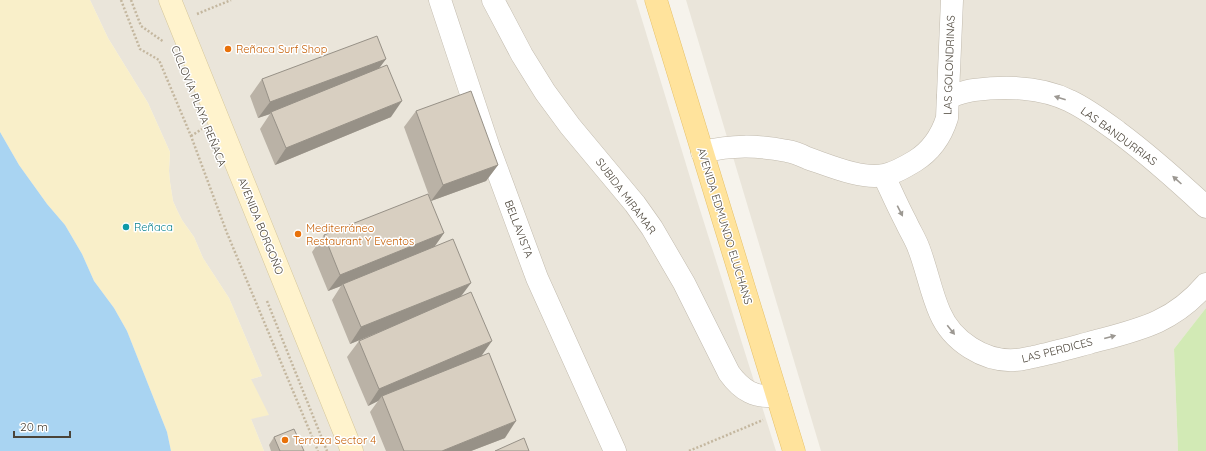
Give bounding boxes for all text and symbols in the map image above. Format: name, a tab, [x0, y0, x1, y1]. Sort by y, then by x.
street label: LAS GOLONDRINAS	[940, 15, 958, 115]
place label: Reñaca Surf Shop	[236, 42, 328, 56]
street label: CICLOVÍA PLAYA REÑACA	[168, 43, 230, 169]
marker: Reñaca Surf Shop	[223, 44, 233, 54]
one-way arrow	[1054, 95, 1066, 101]
street label: LAS BANDURRIAS	[1078, 104, 1160, 168]
street label: AVENIDA EDMUNDO ELUCHANS	[694, 146, 756, 306]
street label: SUBIDA MIRAMAR	[593, 155, 659, 237]
street label: AVENIDA BORGOÑO	[235, 175, 287, 277]
one-way arrow	[1172, 176, 1183, 185]
street label: BELLAVISTA	[502, 198, 536, 260]
one-way arrow	[897, 205, 903, 217]
place label: Reñaca	[134, 220, 173, 234]
place label: Mediterráneo Restaurant Y Eventos	[306, 221, 414, 248]
marker: Reñaca	[121, 222, 131, 232]
marker: Mediterráneo Restaurant Y Eventos	[293, 229, 303, 239]
one-way arrow	[946, 324, 955, 335]
street label: LAS PERDICES	[1020, 334, 1094, 366]
one-way arrow	[1105, 334, 1117, 340]
scale bar	[14, 413, 70, 439]
text: 20 m	[20, 419, 48, 434]
place label: Terraza Sector 4	[293, 433, 376, 447]
marker: Terraza Sector 4	[280, 435, 290, 445]

